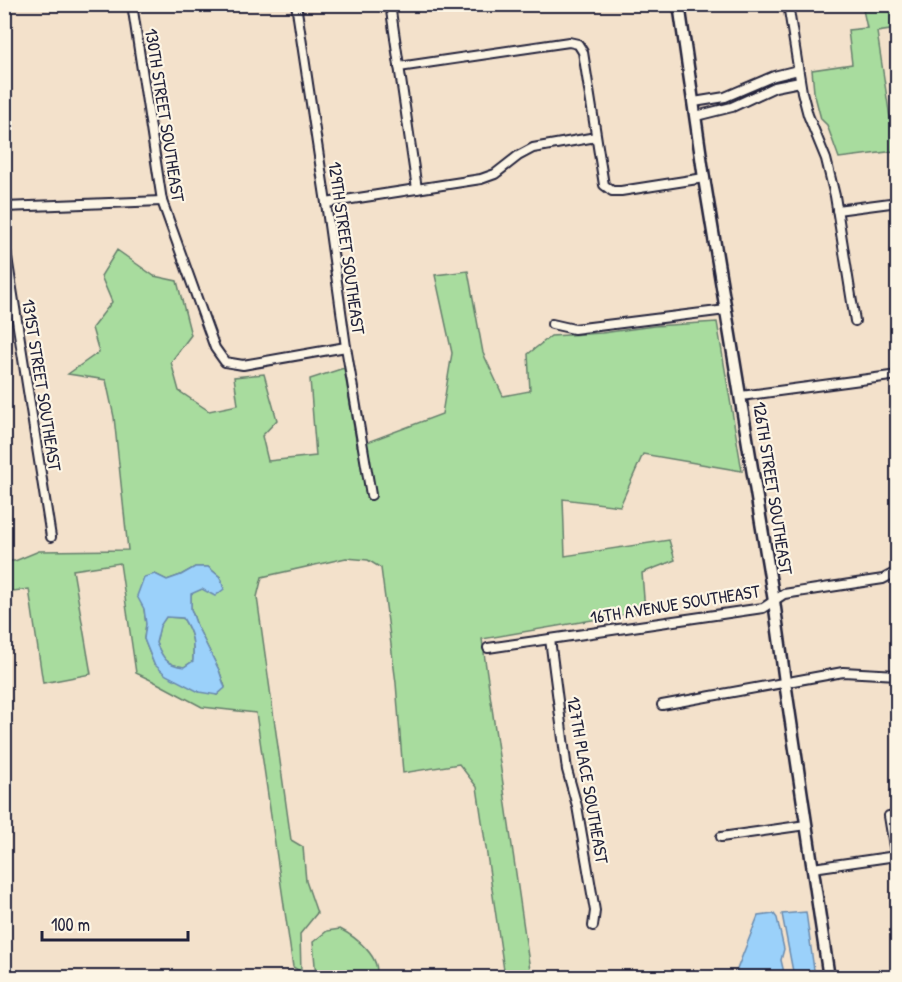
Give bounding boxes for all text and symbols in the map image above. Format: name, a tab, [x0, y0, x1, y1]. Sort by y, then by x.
street label: 130TH STREET SOUTHEAST	[139, 26, 191, 204]
street label: 129TH STREET SOUTHEAST	[322, 160, 372, 337]
street label: 131ST STREET SOUTHEAST	[16, 297, 68, 473]
street label: 126TH STREET SOUTHEAST	[747, 400, 799, 577]
street label: 16TH AVENUE SOUTHEAST	[588, 578, 762, 630]
street label: 127TH PLACE SOUTHEAST	[561, 694, 615, 866]
scale bar	[42, 904, 188, 942]
text: 100 m	[51, 912, 90, 937]

